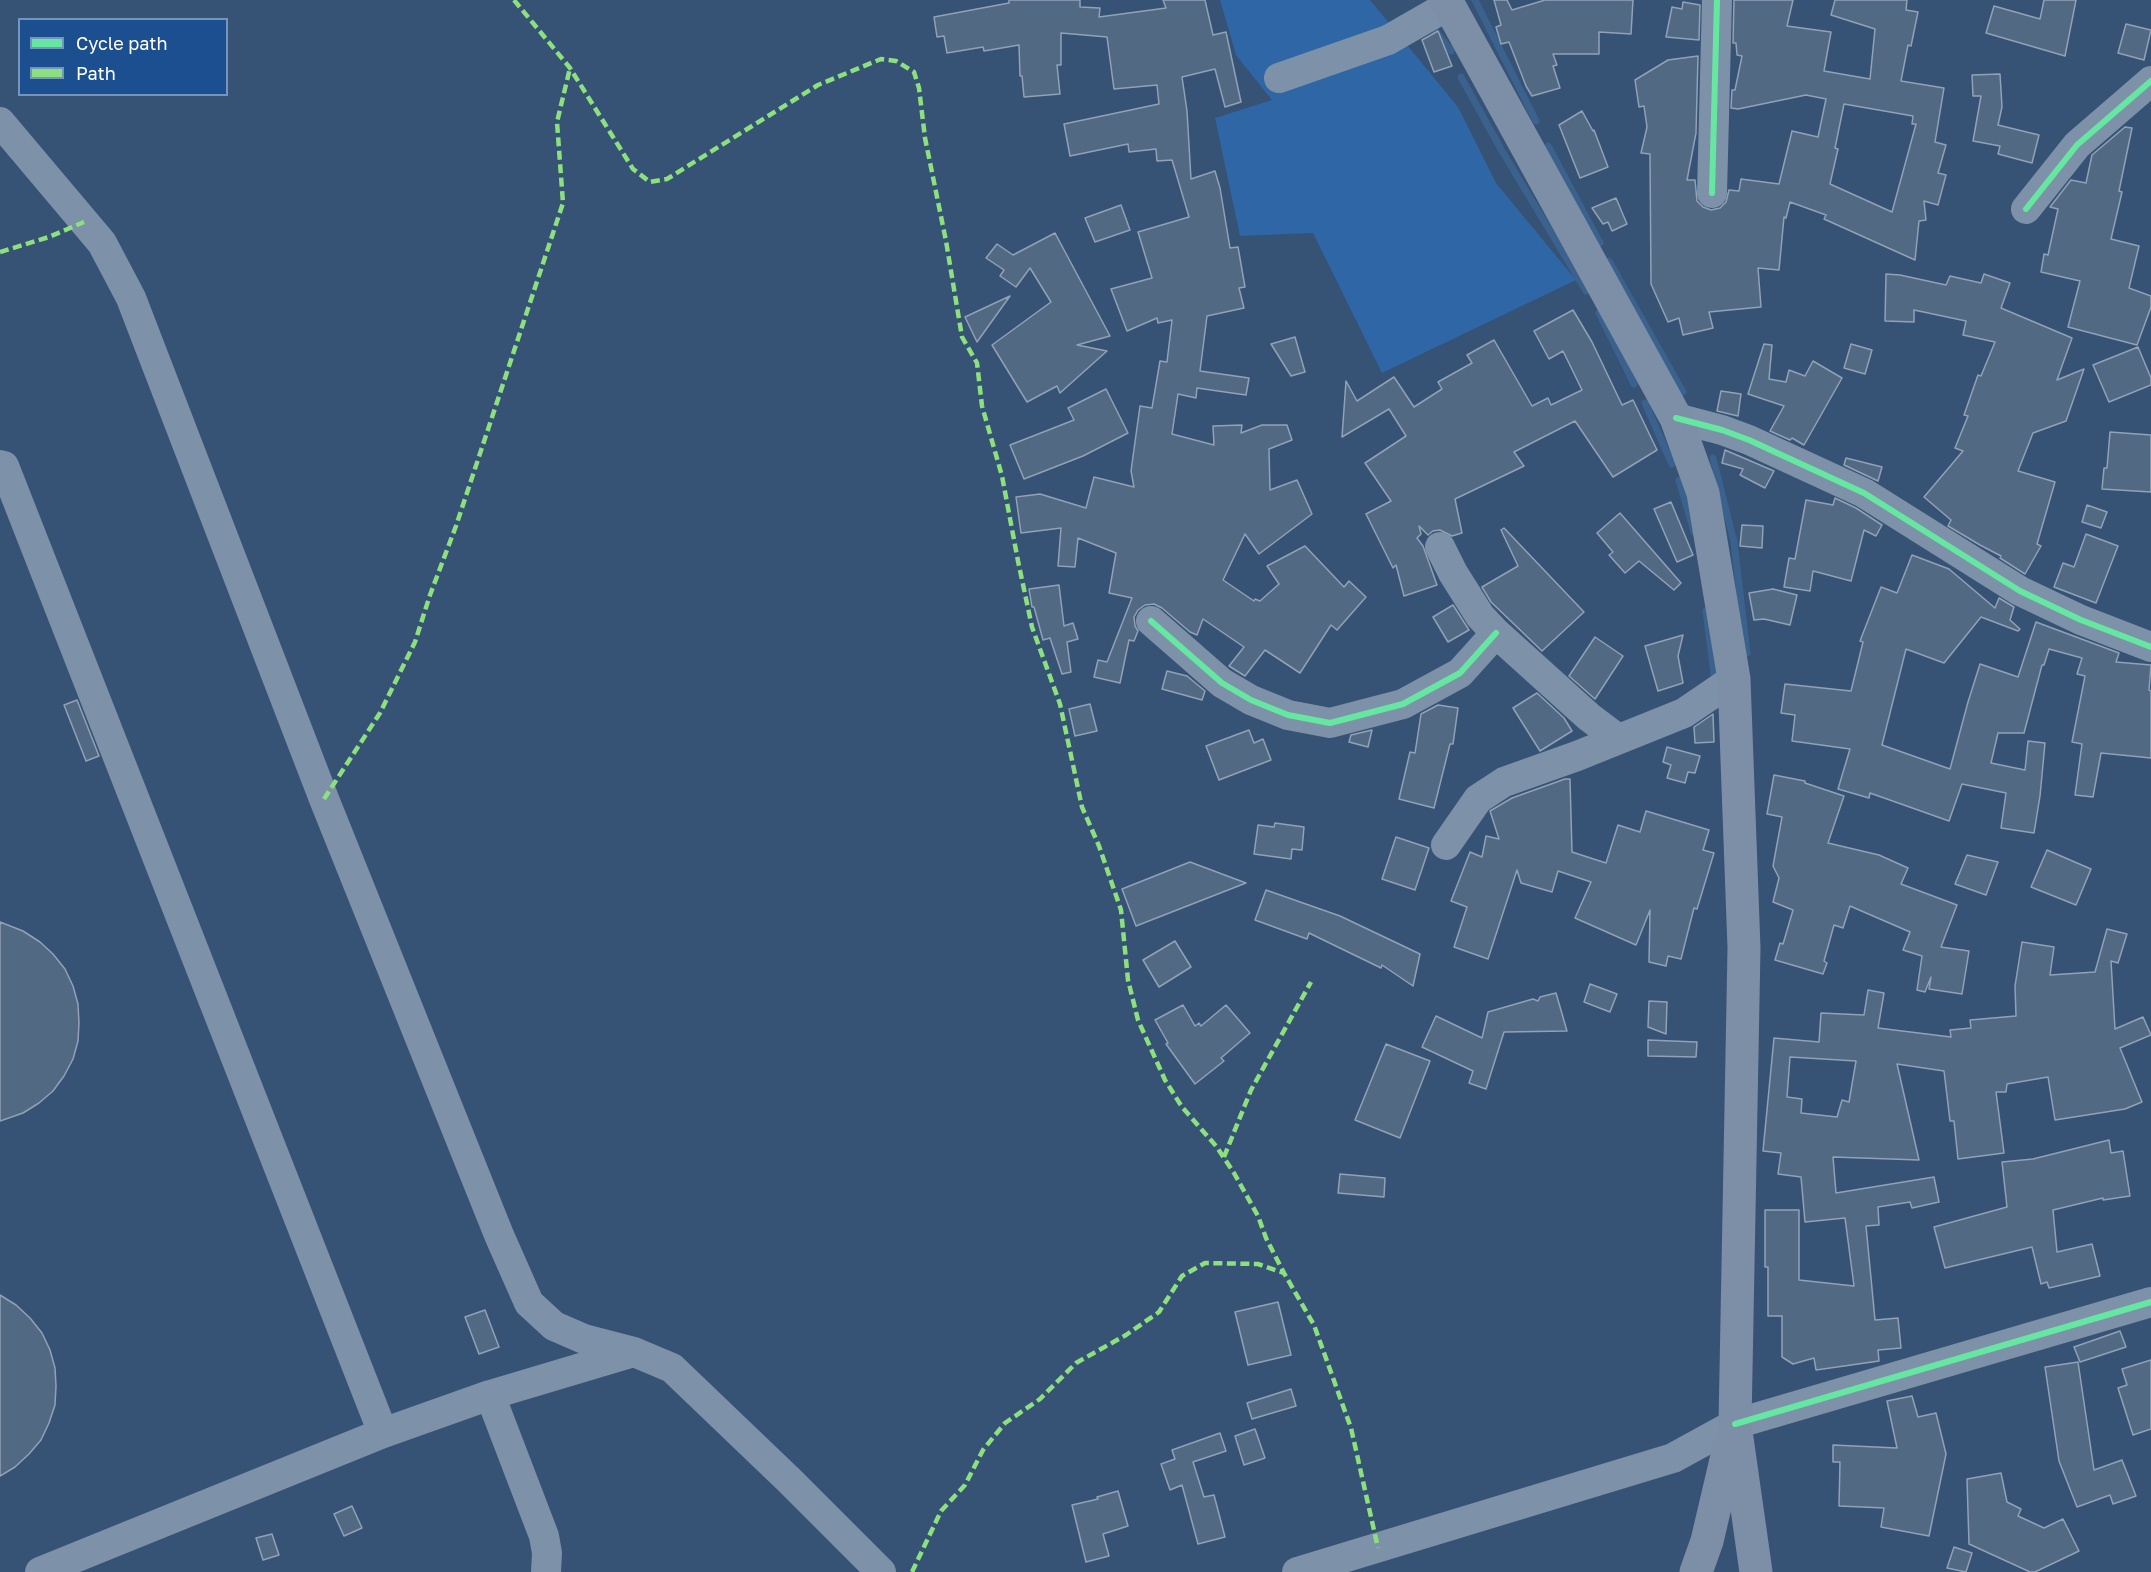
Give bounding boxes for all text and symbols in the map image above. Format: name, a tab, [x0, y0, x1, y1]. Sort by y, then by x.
legend	[18, 18, 228, 96]
text: Cycle path	[76, 32, 168, 54]
text: Path	[76, 62, 116, 84]

